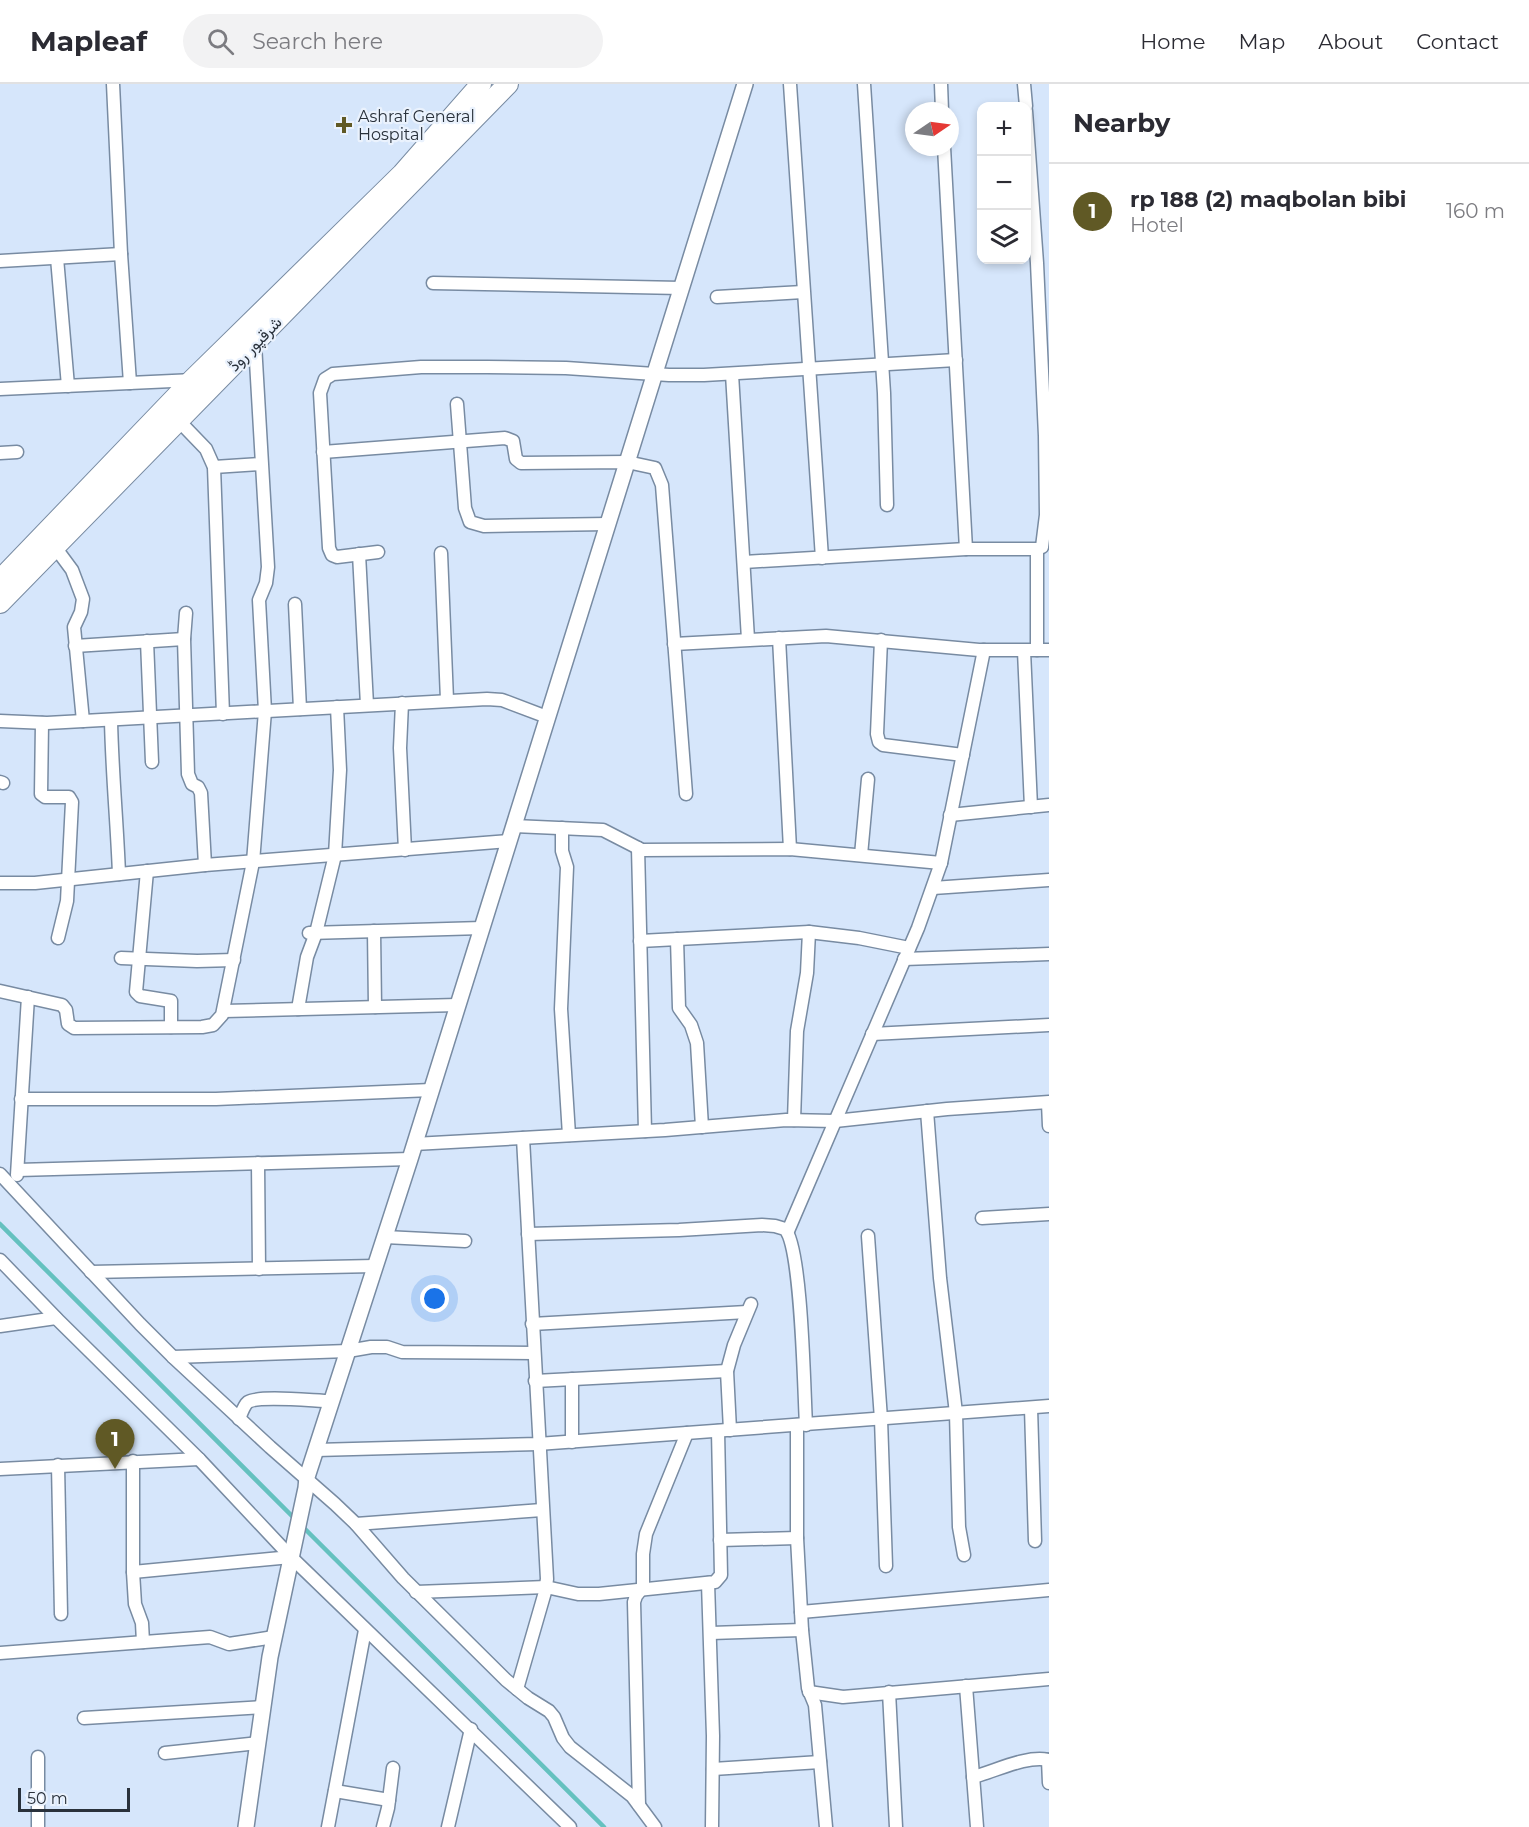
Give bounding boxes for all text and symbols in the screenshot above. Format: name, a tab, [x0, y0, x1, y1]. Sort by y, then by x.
search box	[183, 14, 603, 68]
text: Mapleaf	[30, 24, 147, 58]
icon: search	[204, 25, 237, 58]
text: Search here	[252, 28, 383, 55]
text: Home	[1140, 29, 1205, 54]
text: Map	[1238, 29, 1285, 54]
text: About	[1318, 29, 1383, 54]
text: Contact	[1416, 29, 1499, 54]
north arrow	[905, 102, 959, 156]
map controls	[977, 102, 1031, 264]
button: +	[977, 102, 1031, 156]
place label: Ashraf General Hospital	[358, 107, 475, 144]
text: Nearby	[1073, 107, 1170, 139]
marker: Ashraf General Hospital	[335, 116, 353, 134]
button: −	[977, 156, 1031, 210]
text: rp 188 (2) maqbolan bibi	[1130, 186, 1406, 213]
text: 1	[1089, 199, 1096, 223]
text: 160 m	[1446, 199, 1505, 223]
button: layers	[977, 210, 1031, 264]
text: Hotel	[1130, 213, 1184, 237]
street label: شرقپور روڈ	[224, 313, 287, 377]
your location	[420, 1284, 449, 1313]
pin: 1	[96, 1420, 134, 1469]
scale bar	[18, 1785, 130, 1812]
text: 50 m	[27, 1789, 68, 1808]

